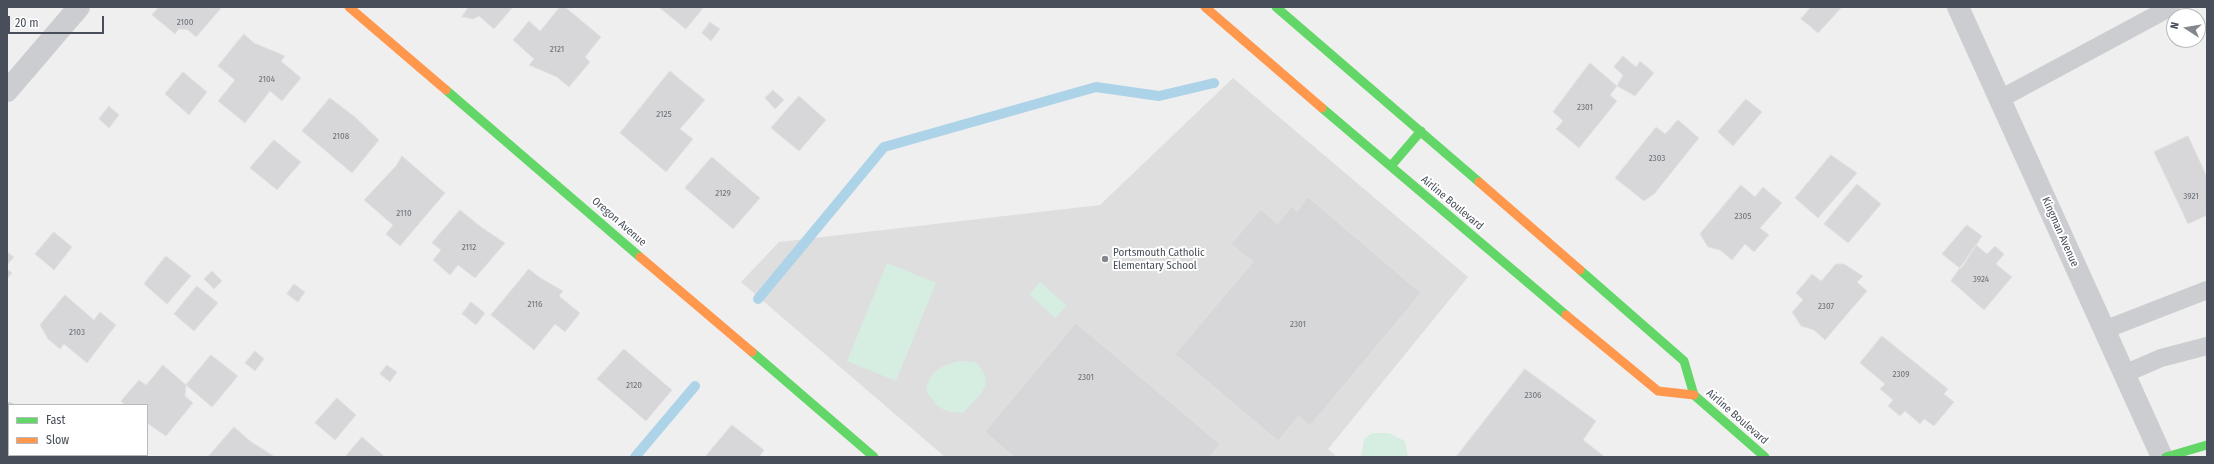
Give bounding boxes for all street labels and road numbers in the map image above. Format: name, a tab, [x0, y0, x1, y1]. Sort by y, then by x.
street label: Airline Boulevard	[1418, 173, 1486, 233]
street label: Oregon Avenue	[589, 195, 649, 249]
street label: Kingman Avenue	[2039, 195, 2081, 269]
street label: Airline Boulevard	[1704, 387, 1770, 447]

